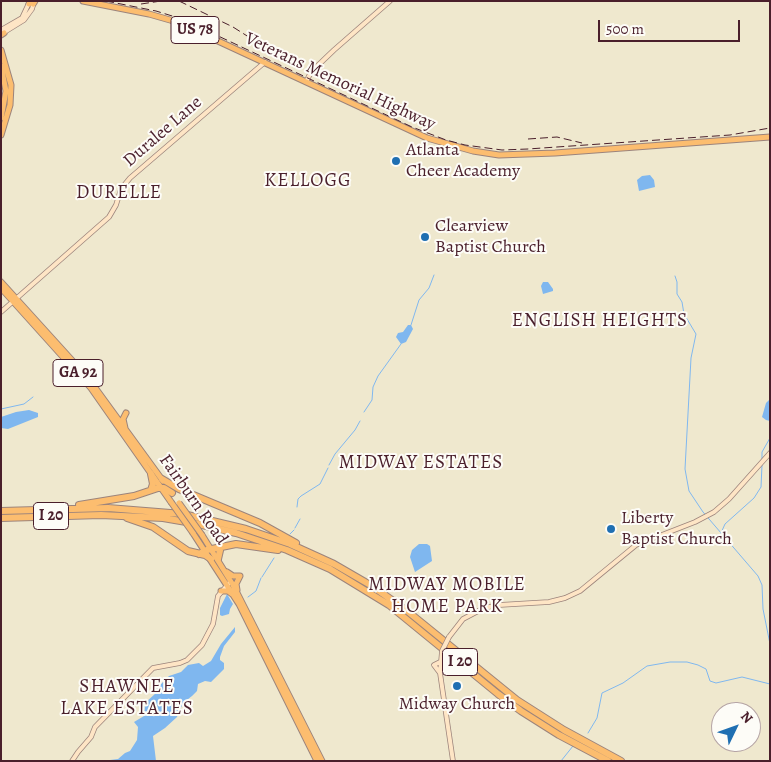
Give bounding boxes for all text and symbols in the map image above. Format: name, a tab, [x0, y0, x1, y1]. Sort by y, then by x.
scale bar	[601, 10, 744, 42]
road number: US 78	[171, 16, 219, 44]
text: 500 m	[606, 19, 644, 39]
street label: Veterans Memorial Highway	[241, 28, 439, 136]
street label: Duralee Lane	[119, 92, 207, 172]
place label: Atlanta Cheer Academy	[406, 140, 520, 182]
marker: Atlanta Cheer Academy	[390, 155, 402, 167]
district label: KELLOGG	[263, 170, 353, 192]
district label: DURELLE	[75, 182, 163, 204]
place label: Clearview Baptist Church	[435, 216, 546, 258]
marker: Clearview Baptist Church	[419, 231, 431, 243]
district label: ENGLISH HEIGHTS	[510, 310, 690, 332]
road number: GA 92	[53, 359, 103, 386]
street label: Fairburn Road	[154, 451, 232, 549]
district label: MIDWAY ESTATES	[337, 452, 505, 474]
road number: I 20	[34, 502, 68, 530]
place label: Liberty Baptist Church	[621, 508, 732, 550]
marker: Liberty Baptist Church	[605, 523, 617, 535]
district label: MIDWAY MOBILE HOME PARK	[367, 574, 527, 618]
road number: I 20	[442, 649, 478, 676]
district label: SHAWNEE LAKE ESTATES	[59, 676, 195, 720]
marker: Midway Church	[451, 680, 463, 692]
place label: Midway Church	[399, 694, 515, 716]
north arrow	[711, 702, 761, 752]
text: N	[736, 707, 757, 727]

